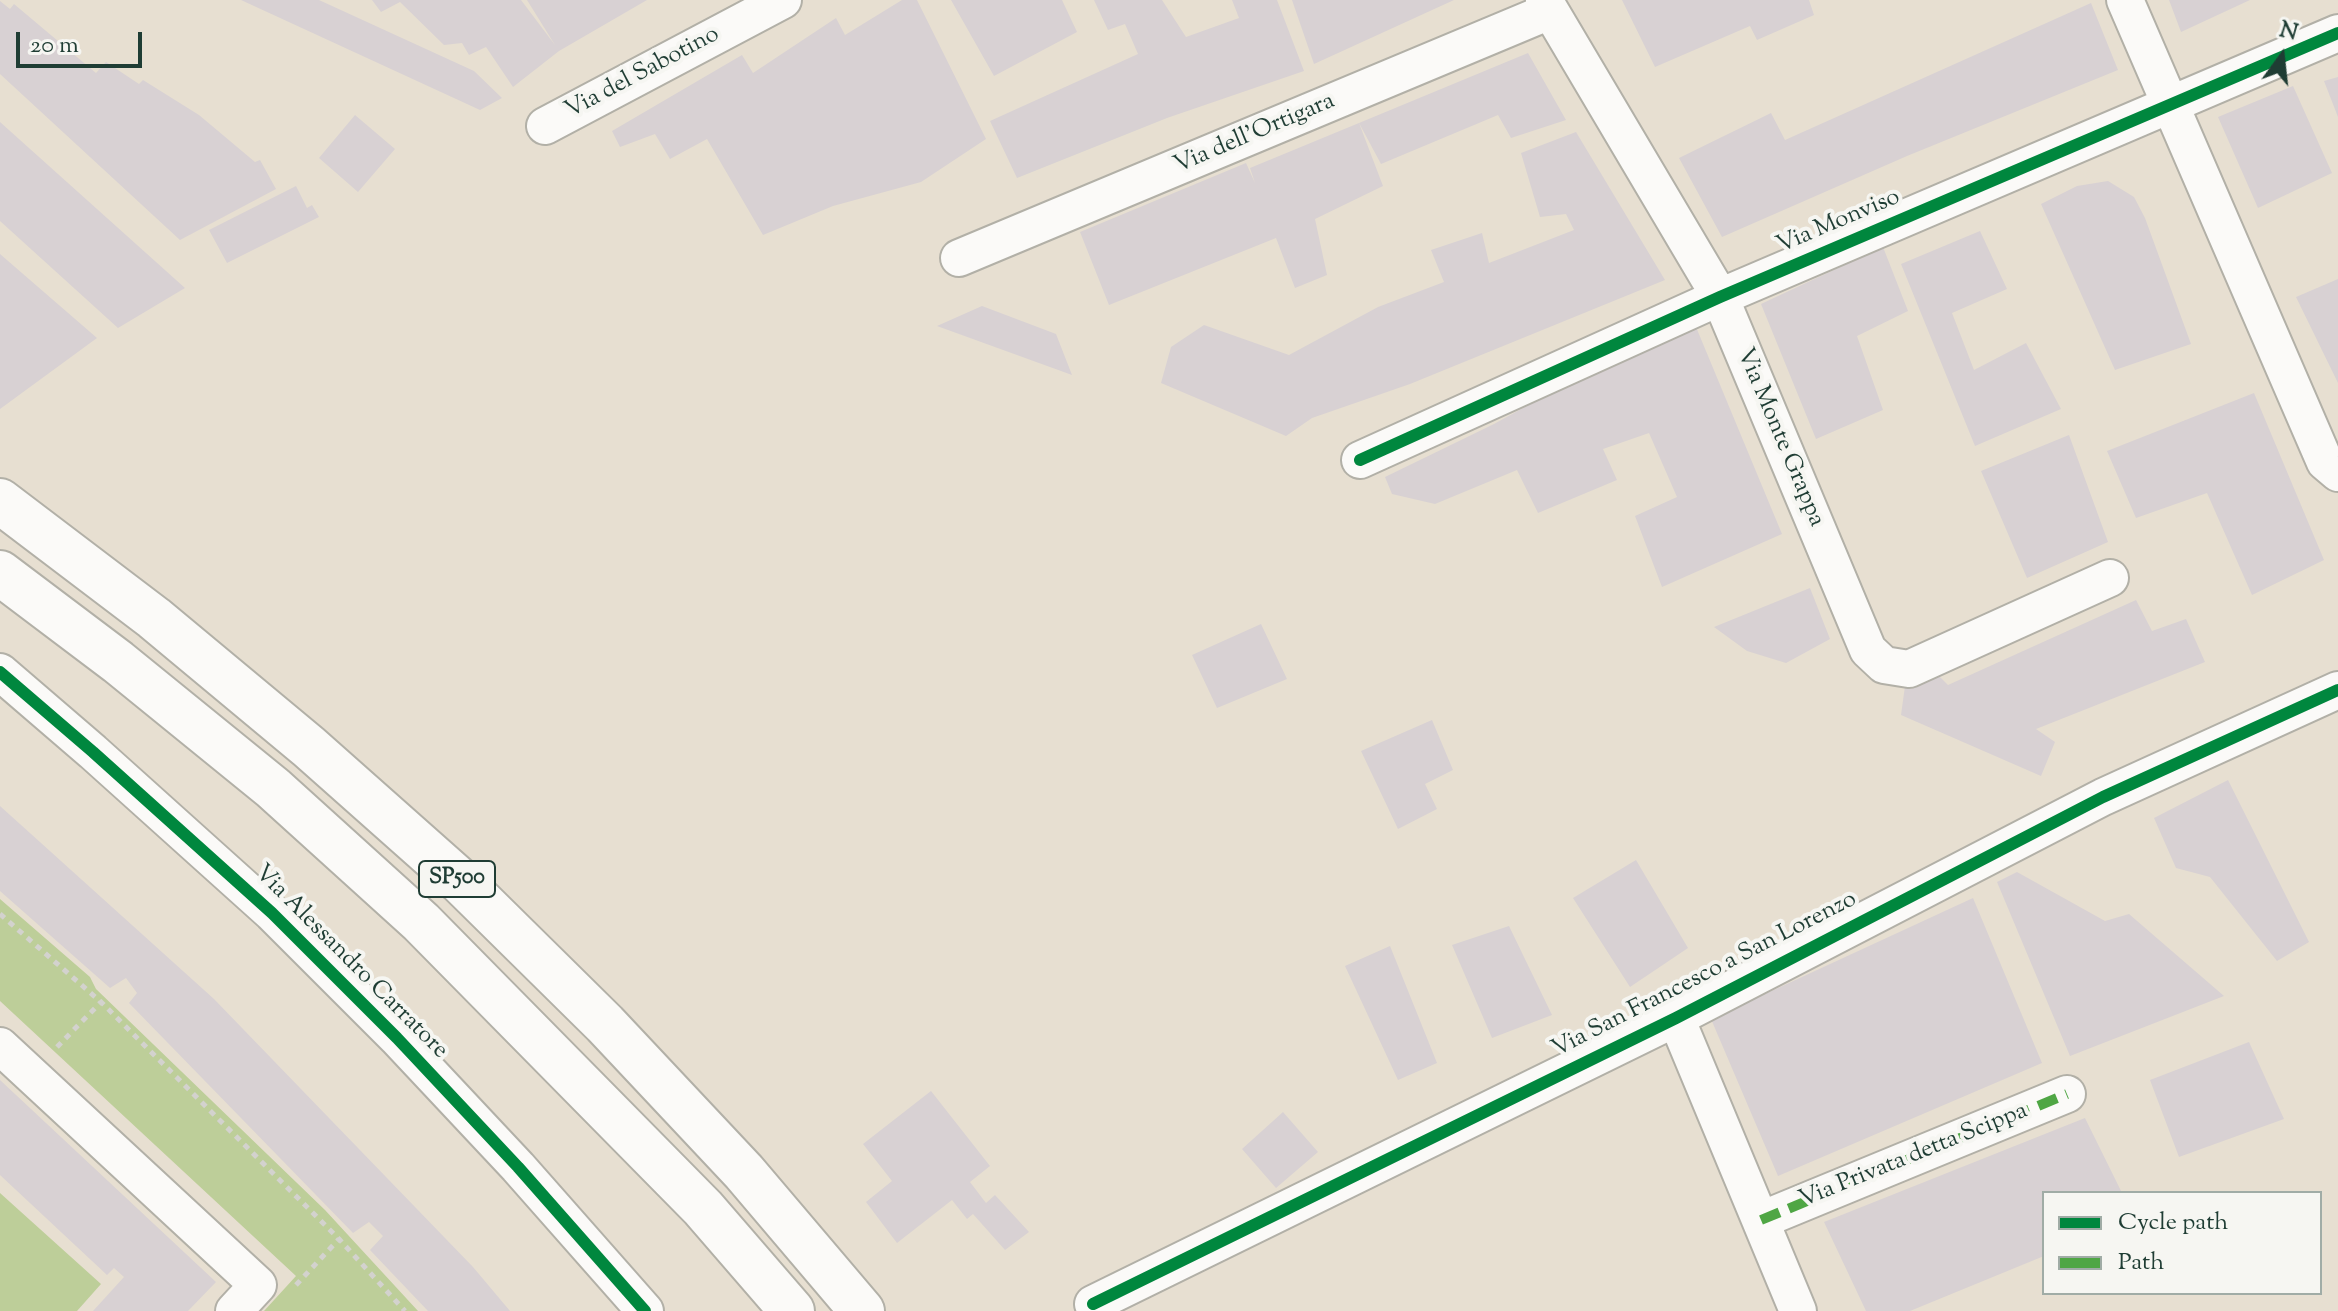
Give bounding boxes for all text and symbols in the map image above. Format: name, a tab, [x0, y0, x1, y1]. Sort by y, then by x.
text: N	[2276, 15, 2301, 51]
scale bar	[20, 16, 146, 66]
north arrow	[2242, 16, 2322, 96]
street label: Via del Sabotino	[561, 21, 725, 127]
text: 20 m	[30, 29, 79, 63]
street label: Via dell'Ortigara	[1170, 88, 1340, 182]
street label: Via Monviso	[1773, 184, 1905, 262]
street label: Via Monte Grappa	[1728, 344, 1830, 532]
street label: Via Alessandro Carratore	[247, 860, 453, 1066]
road number: SP500	[419, 861, 495, 897]
street label: Via San Francesco a San Lorenzo	[1548, 886, 1862, 1066]
street label: Via Privata detta Scippa	[1796, 1098, 2032, 1216]
legend	[2042, 1191, 2322, 1295]
text: Cycle path	[2118, 1206, 2228, 1240]
text: Path	[2118, 1246, 2164, 1280]

